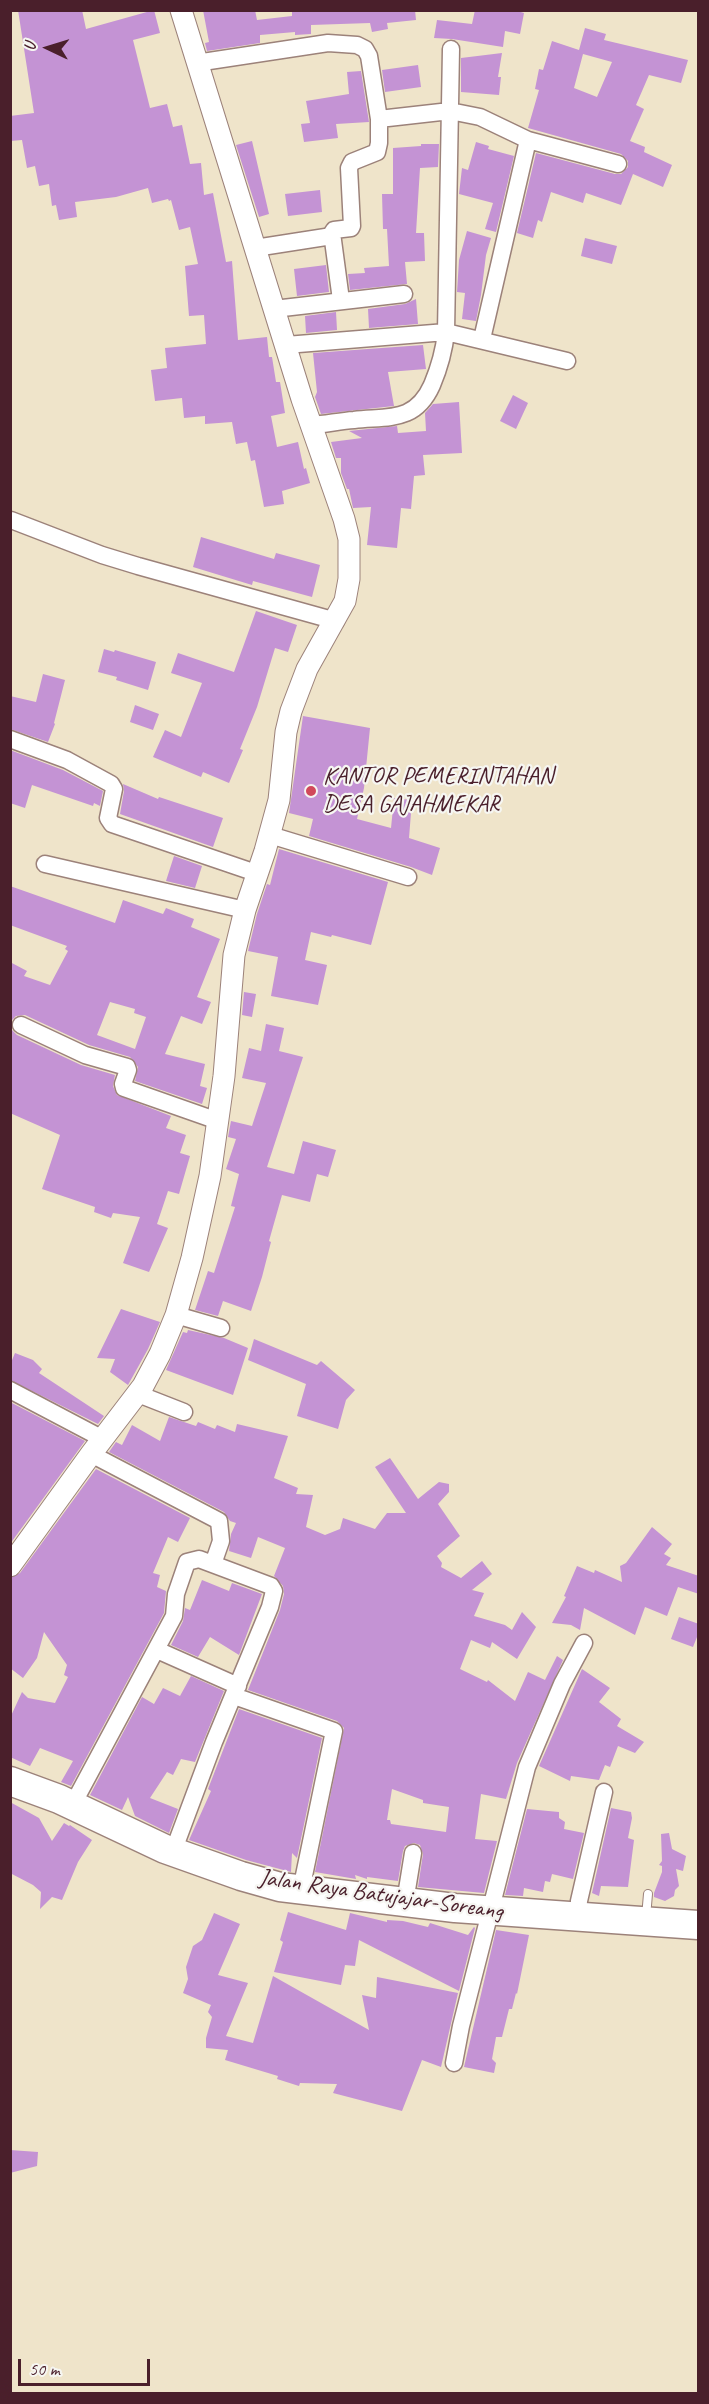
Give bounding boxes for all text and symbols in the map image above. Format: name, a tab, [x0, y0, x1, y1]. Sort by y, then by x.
north arrow	[18, 18, 78, 78]
text: U	[20, 42, 40, 51]
place label: KANTOR PEMERINTAHAN DESA GAJAHMEKAR	[323, 763, 553, 819]
marker: KANTOR PEMERINTAHAN DESA GAJAHMEKAR	[304, 784, 318, 798]
street label: Jalan Raya Batujajar-Soreang	[257, 1864, 505, 1926]
scale bar	[21, 2347, 153, 2385]
text: 50 m	[29, 2358, 60, 2380]

